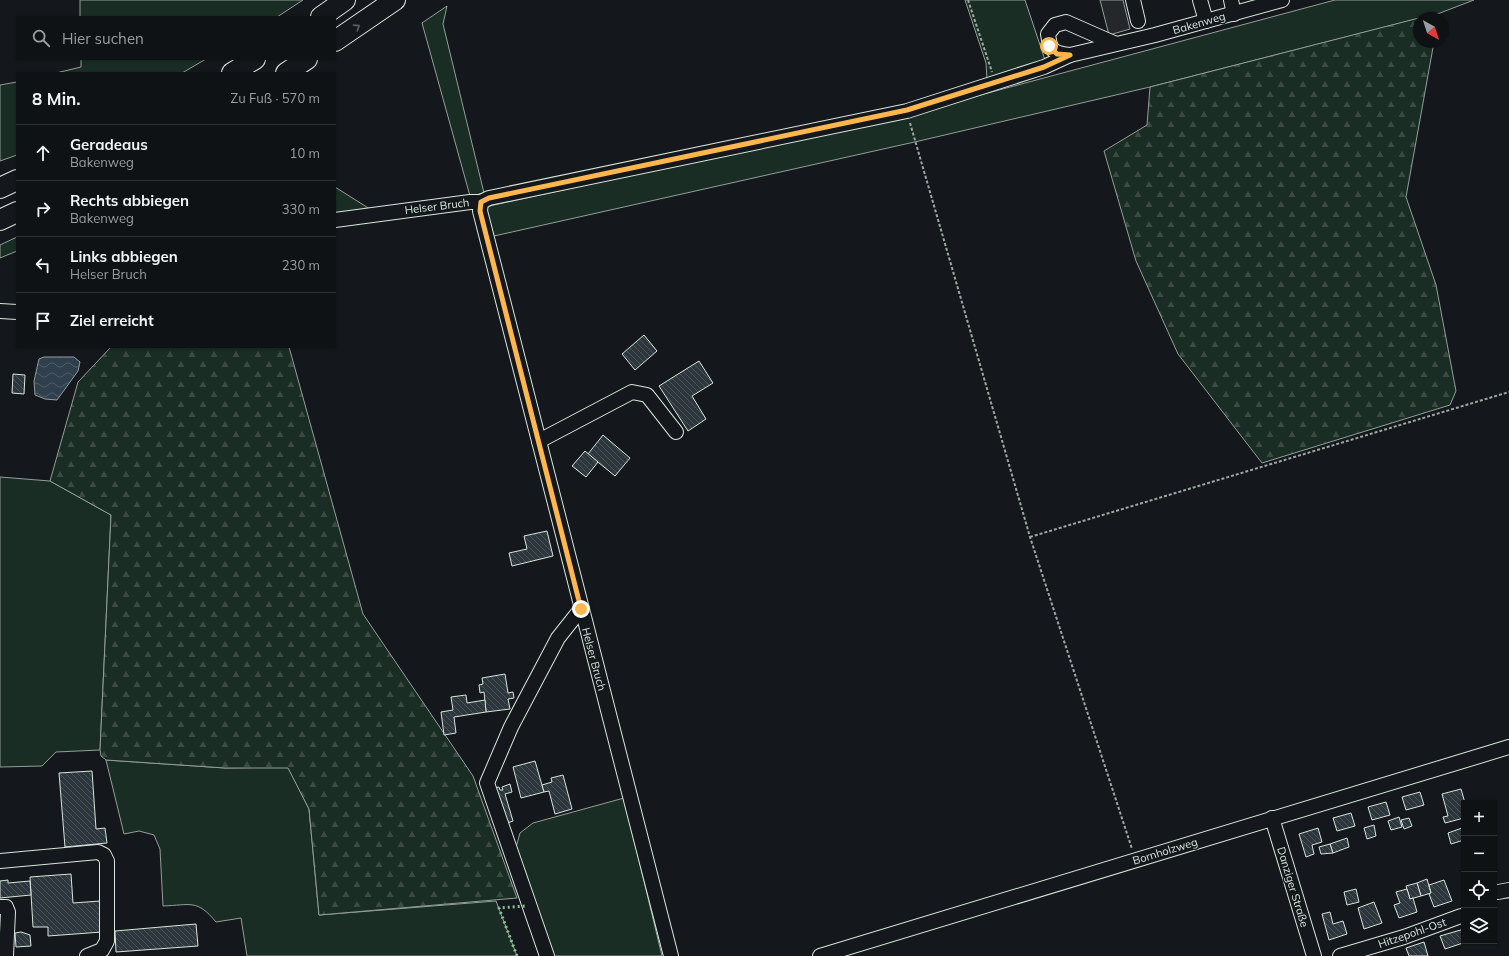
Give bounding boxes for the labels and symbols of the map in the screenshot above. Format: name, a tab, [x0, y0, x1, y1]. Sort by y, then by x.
street label: Bakenweg	[1171, 9, 1227, 37]
north arrow	[1413, 12, 1449, 48]
one-way arrow	[352, 24, 359, 31]
route start	[1040, 37, 1058, 55]
street label: Helser Bruch	[404, 195, 470, 217]
route end	[572, 600, 590, 618]
street label: Helser Bruch	[579, 626, 609, 692]
street label: Bornholzweg	[1131, 834, 1199, 868]
street label: Danziger Straße	[1274, 845, 1312, 929]
street label: Hitzepohl-Ost	[1376, 915, 1448, 951]

